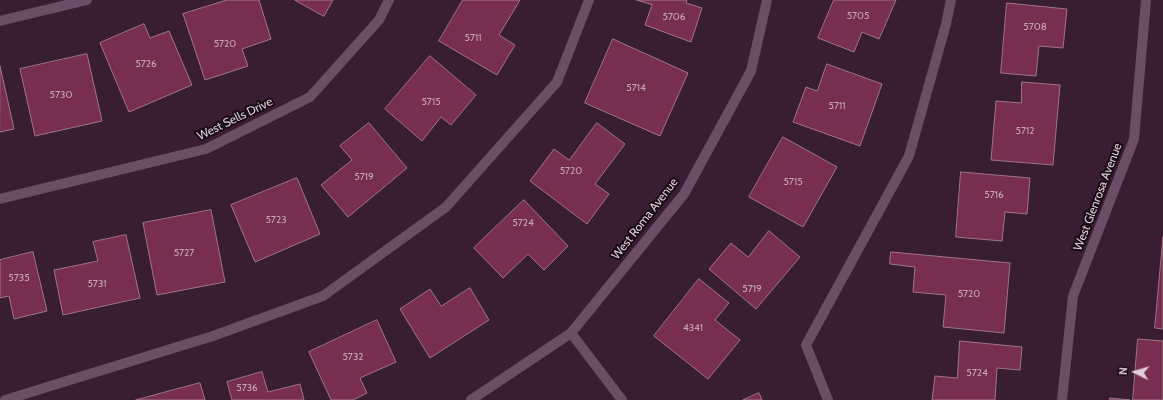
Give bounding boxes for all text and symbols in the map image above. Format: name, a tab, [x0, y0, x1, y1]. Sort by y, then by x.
house number: 5705	[847, 10, 869, 22]
house number: 5706	[662, 11, 686, 23]
house number: 5708	[1023, 21, 1047, 33]
house number: 5711	[465, 32, 481, 44]
house number: 5720	[214, 38, 236, 50]
house number: 5726	[135, 58, 157, 70]
house number: 5714	[626, 82, 646, 94]
house number: 5730	[50, 89, 72, 101]
street label: West Sells Drive	[195, 95, 275, 143]
house number: 5715	[421, 96, 441, 108]
house number: 5711	[829, 100, 845, 112]
house number: 5712	[1016, 125, 1034, 137]
street label: West Glenrosa Avenue	[1071, 141, 1125, 253]
house number: 5720	[560, 165, 582, 177]
house number: 5719	[354, 171, 374, 183]
street label: West Roma Avenue	[609, 175, 681, 263]
house number: 5715	[783, 176, 803, 188]
house number: 5716	[984, 189, 1004, 201]
house number: 5723	[265, 214, 287, 226]
house number: 5724	[512, 217, 534, 229]
house number: 5727	[174, 247, 194, 259]
house number: 5735	[8, 272, 30, 284]
house number: 5731	[87, 278, 107, 290]
house number: 5719	[742, 283, 762, 295]
house number: 5720	[958, 288, 980, 300]
house number: 4341	[683, 322, 703, 334]
house number: 5732	[342, 351, 364, 363]
north arrow	[1115, 352, 1155, 392]
text: N	[1116, 366, 1130, 375]
house number: 5724	[966, 367, 988, 379]
house number: 5736	[236, 382, 258, 394]

